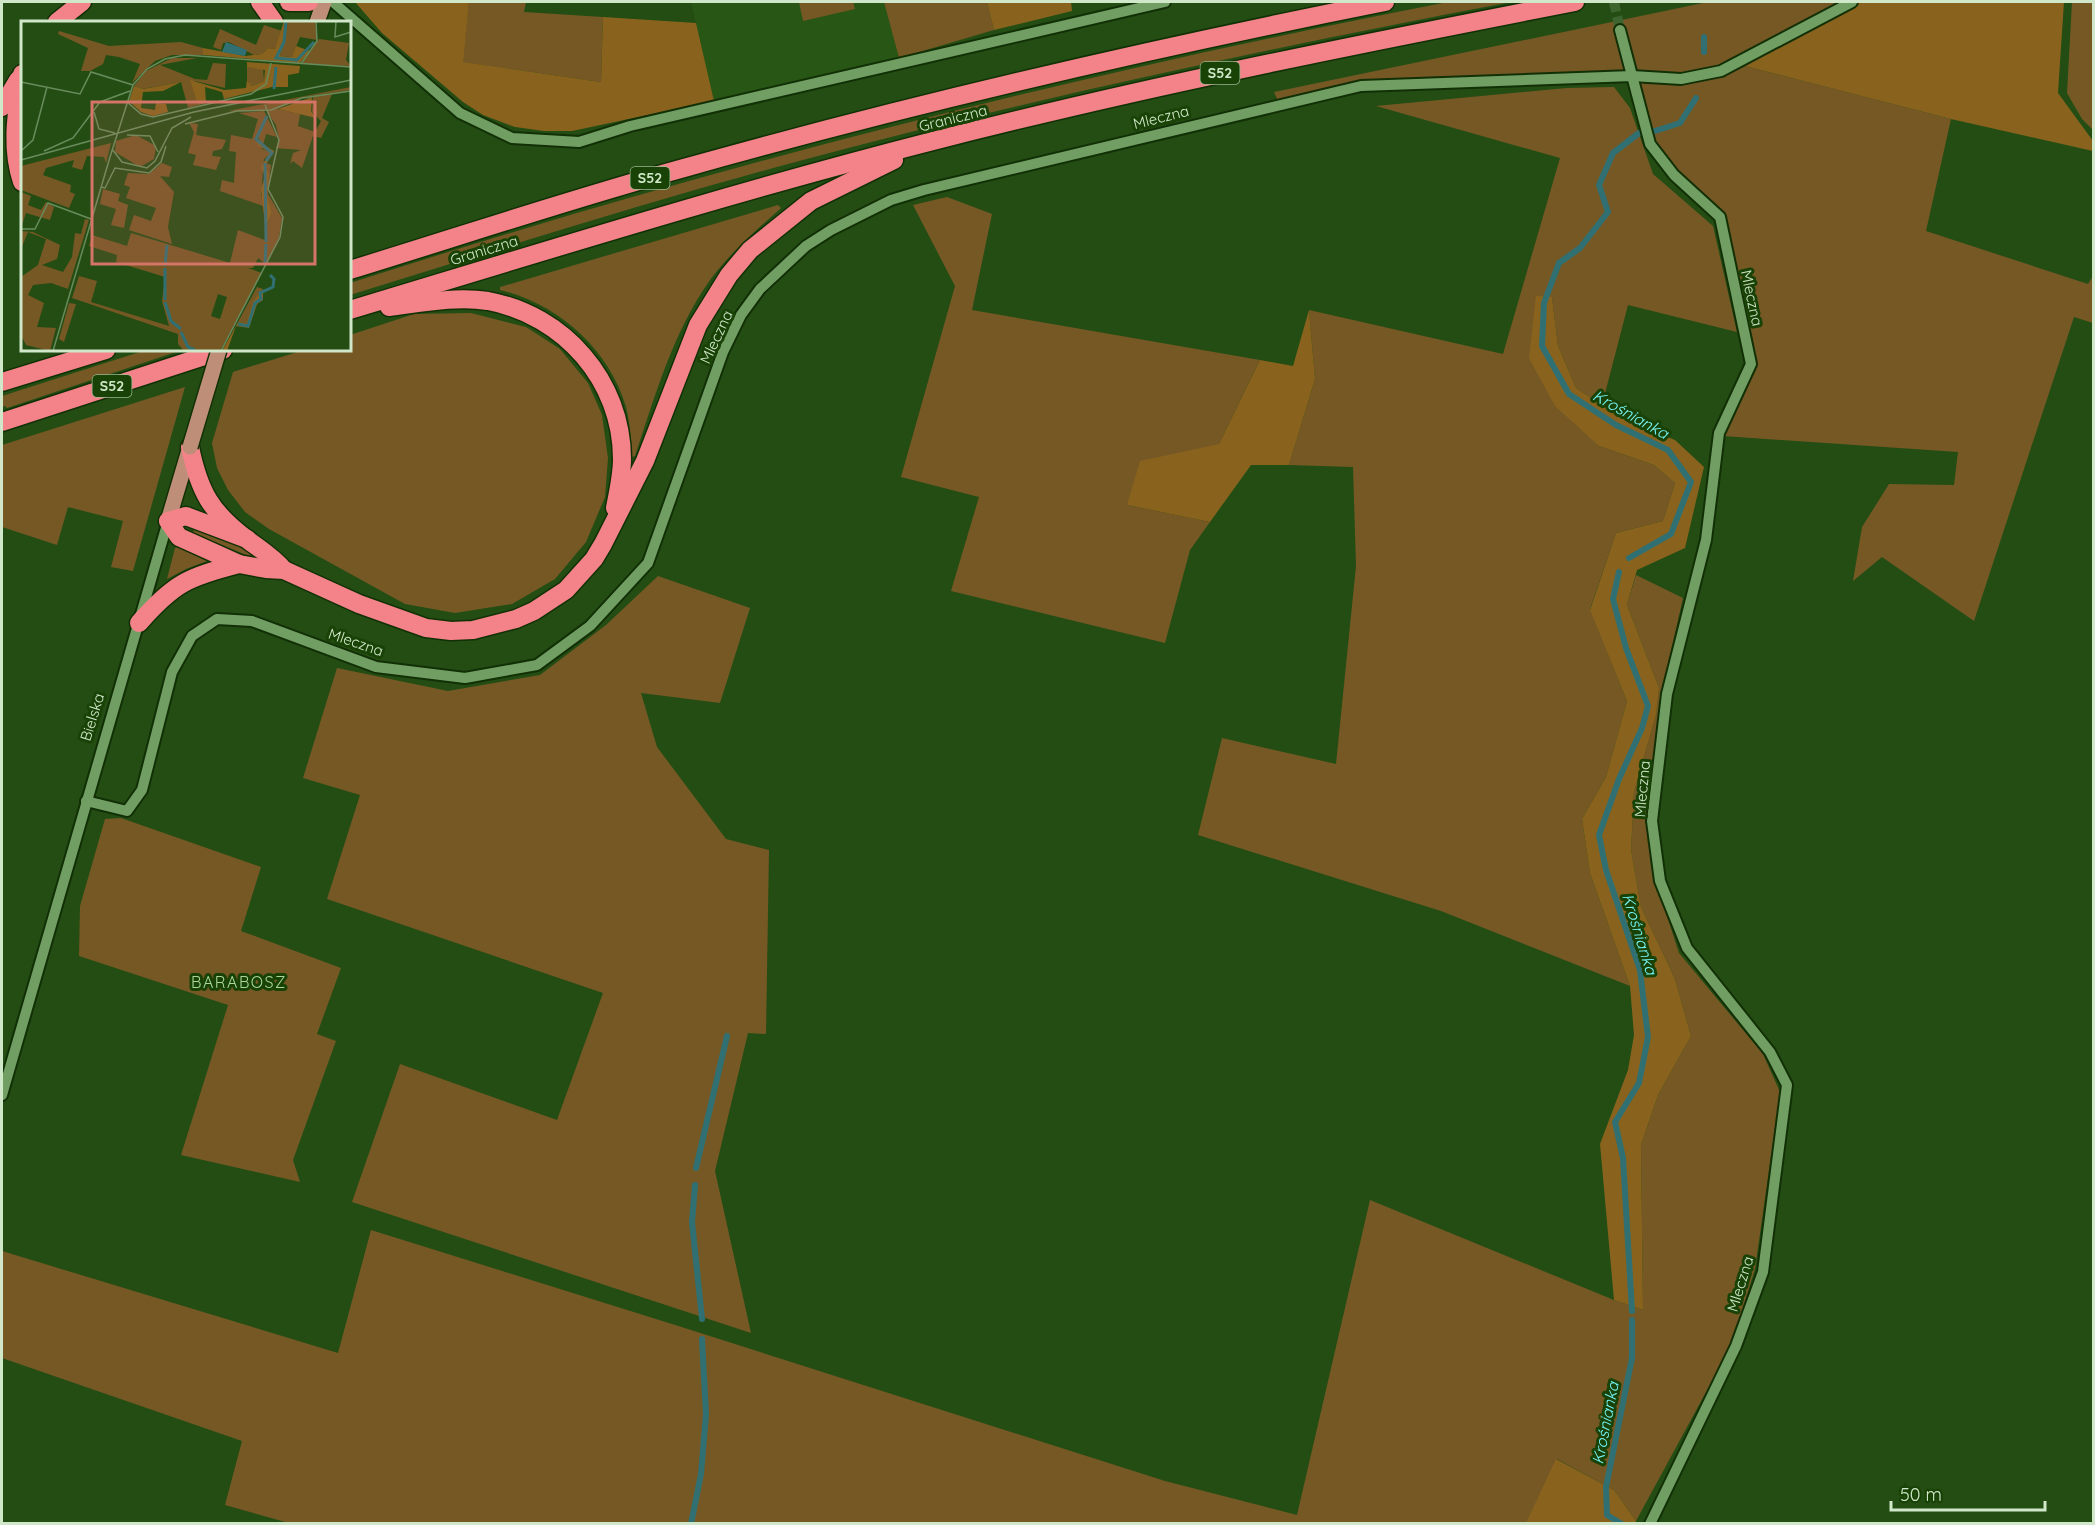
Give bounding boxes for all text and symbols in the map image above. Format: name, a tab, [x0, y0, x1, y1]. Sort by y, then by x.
inset map	[21, 21, 351, 351]
road number: S52	[1200, 62, 1240, 84]
street label: Graniczna	[917, 100, 989, 136]
street label: Mleczna	[1131, 101, 1191, 133]
road number: S52	[630, 167, 670, 189]
street label: Graniczna	[448, 231, 520, 269]
street label: Mleczna	[1737, 268, 1767, 328]
street label: Mleczna	[695, 307, 737, 367]
road number: S52	[92, 375, 132, 397]
water label: Krośnianka	[1590, 385, 1673, 444]
street label: Mleczna	[326, 624, 386, 660]
street label: Bielska	[76, 691, 108, 743]
street label: Mleczna	[1630, 760, 1654, 818]
water label: Krośnianka	[1618, 891, 1662, 978]
district label: BARABOSZ	[191, 972, 287, 992]
street label: Mleczna	[1723, 1254, 1757, 1314]
water label: Krośnianka	[1587, 1379, 1623, 1466]
scale bar	[1891, 1474, 2046, 1512]
text: 50 m	[1900, 1483, 1942, 1506]

